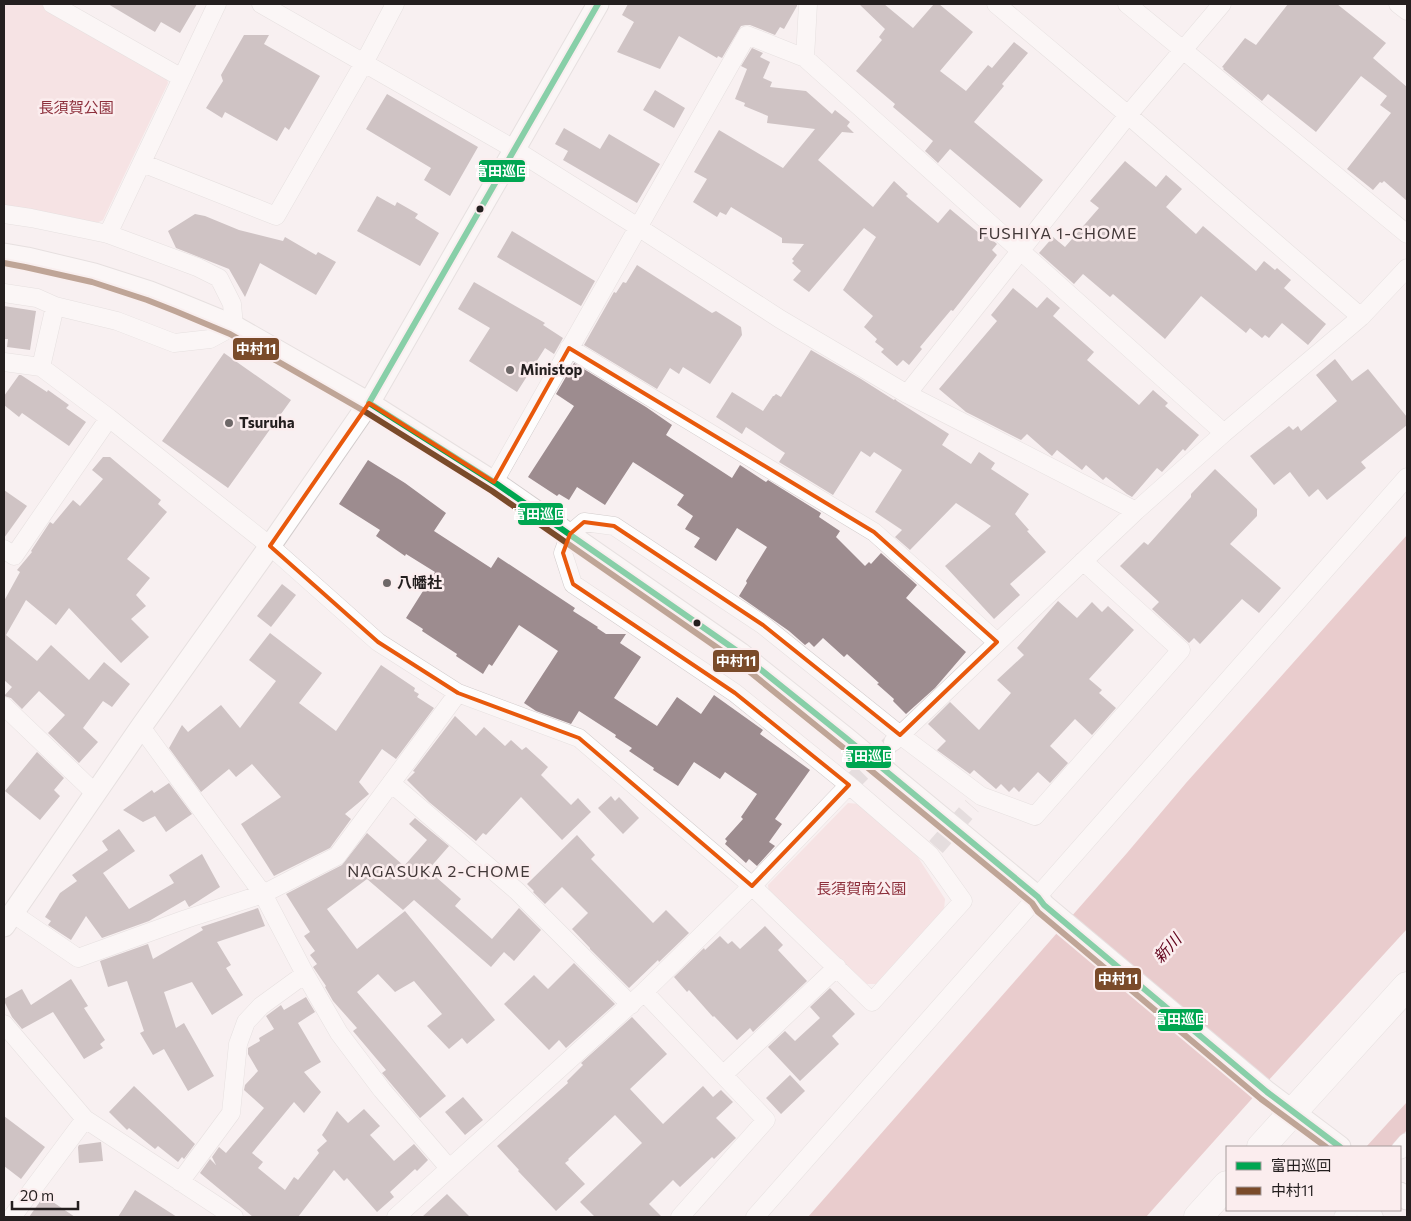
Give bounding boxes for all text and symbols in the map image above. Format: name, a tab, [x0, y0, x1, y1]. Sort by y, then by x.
park label: 長須賀公園	[38, 98, 114, 116]
line badge: 富田巡回	[478, 159, 526, 183]
text: 富田巡回	[474, 162, 530, 179]
unlabelled marker	[475, 204, 485, 214]
district label: FUSHIYA 1-CHOME	[979, 223, 1137, 242]
line badge: 中村11	[232, 337, 280, 361]
text: 中村11	[236, 340, 276, 357]
place label: Ministop	[520, 360, 583, 378]
marker: Ministop	[504, 364, 516, 376]
place label: Tsuruha	[239, 413, 295, 431]
marker: Tsuruha	[223, 417, 235, 429]
line badge: 富田巡回	[517, 502, 564, 526]
text: 富田巡回	[512, 505, 568, 522]
place label: 八幡社	[397, 573, 442, 591]
marker: 八幡社	[381, 577, 393, 589]
unlabelled marker	[692, 618, 702, 628]
line badge: 中村11	[712, 649, 760, 673]
text: 中村11	[716, 652, 756, 669]
line badge: 富田巡回	[845, 745, 892, 769]
text: 富田巡回	[840, 747, 896, 764]
district label: NAGASUKA 2-CHOME	[347, 861, 531, 880]
park label: 長須賀南公園	[816, 879, 906, 897]
water label: 新川	[1149, 928, 1186, 966]
line badge: 中村11	[1094, 967, 1142, 991]
text: 中村11	[1098, 970, 1138, 987]
line badge: 富田巡回	[1157, 1008, 1204, 1032]
text: 富田巡回	[1153, 1010, 1209, 1027]
legend	[1226, 1146, 1401, 1211]
text: 富田巡回	[1271, 1156, 1331, 1174]
scale bar	[12, 1178, 79, 1210]
text: 中村11	[1271, 1181, 1314, 1199]
text: 20 m	[20, 1186, 54, 1204]

